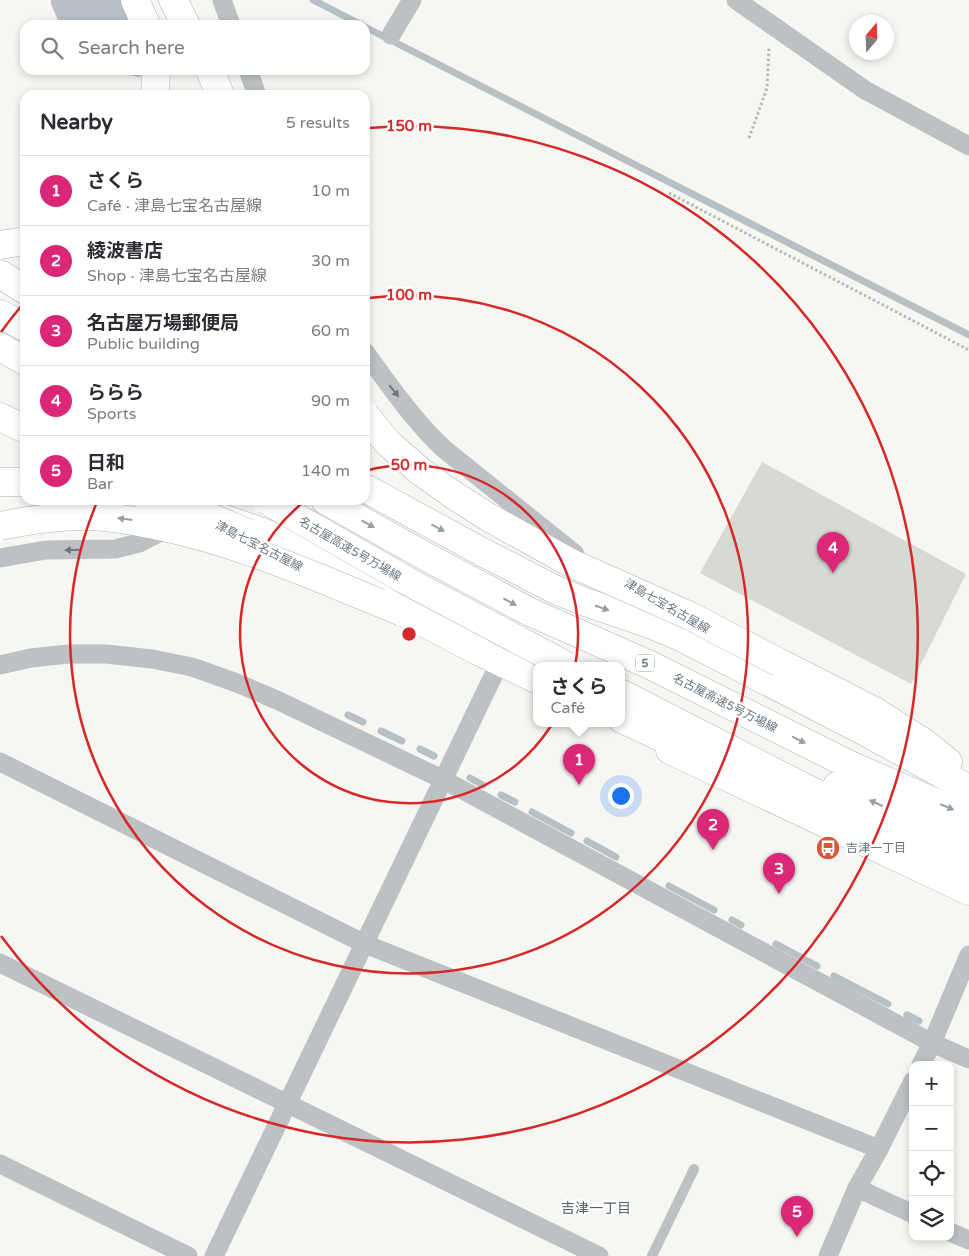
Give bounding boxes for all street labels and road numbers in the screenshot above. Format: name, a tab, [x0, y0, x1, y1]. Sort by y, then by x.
street label: 名古屋高速5号万場線	[296, 514, 404, 584]
street label: 津島七宝名古屋線	[213, 518, 305, 574]
street label: 津島七宝名古屋線	[622, 576, 712, 636]
road number: 5	[636, 654, 654, 671]
street label: 名古屋高速5号万場線	[670, 671, 780, 735]

